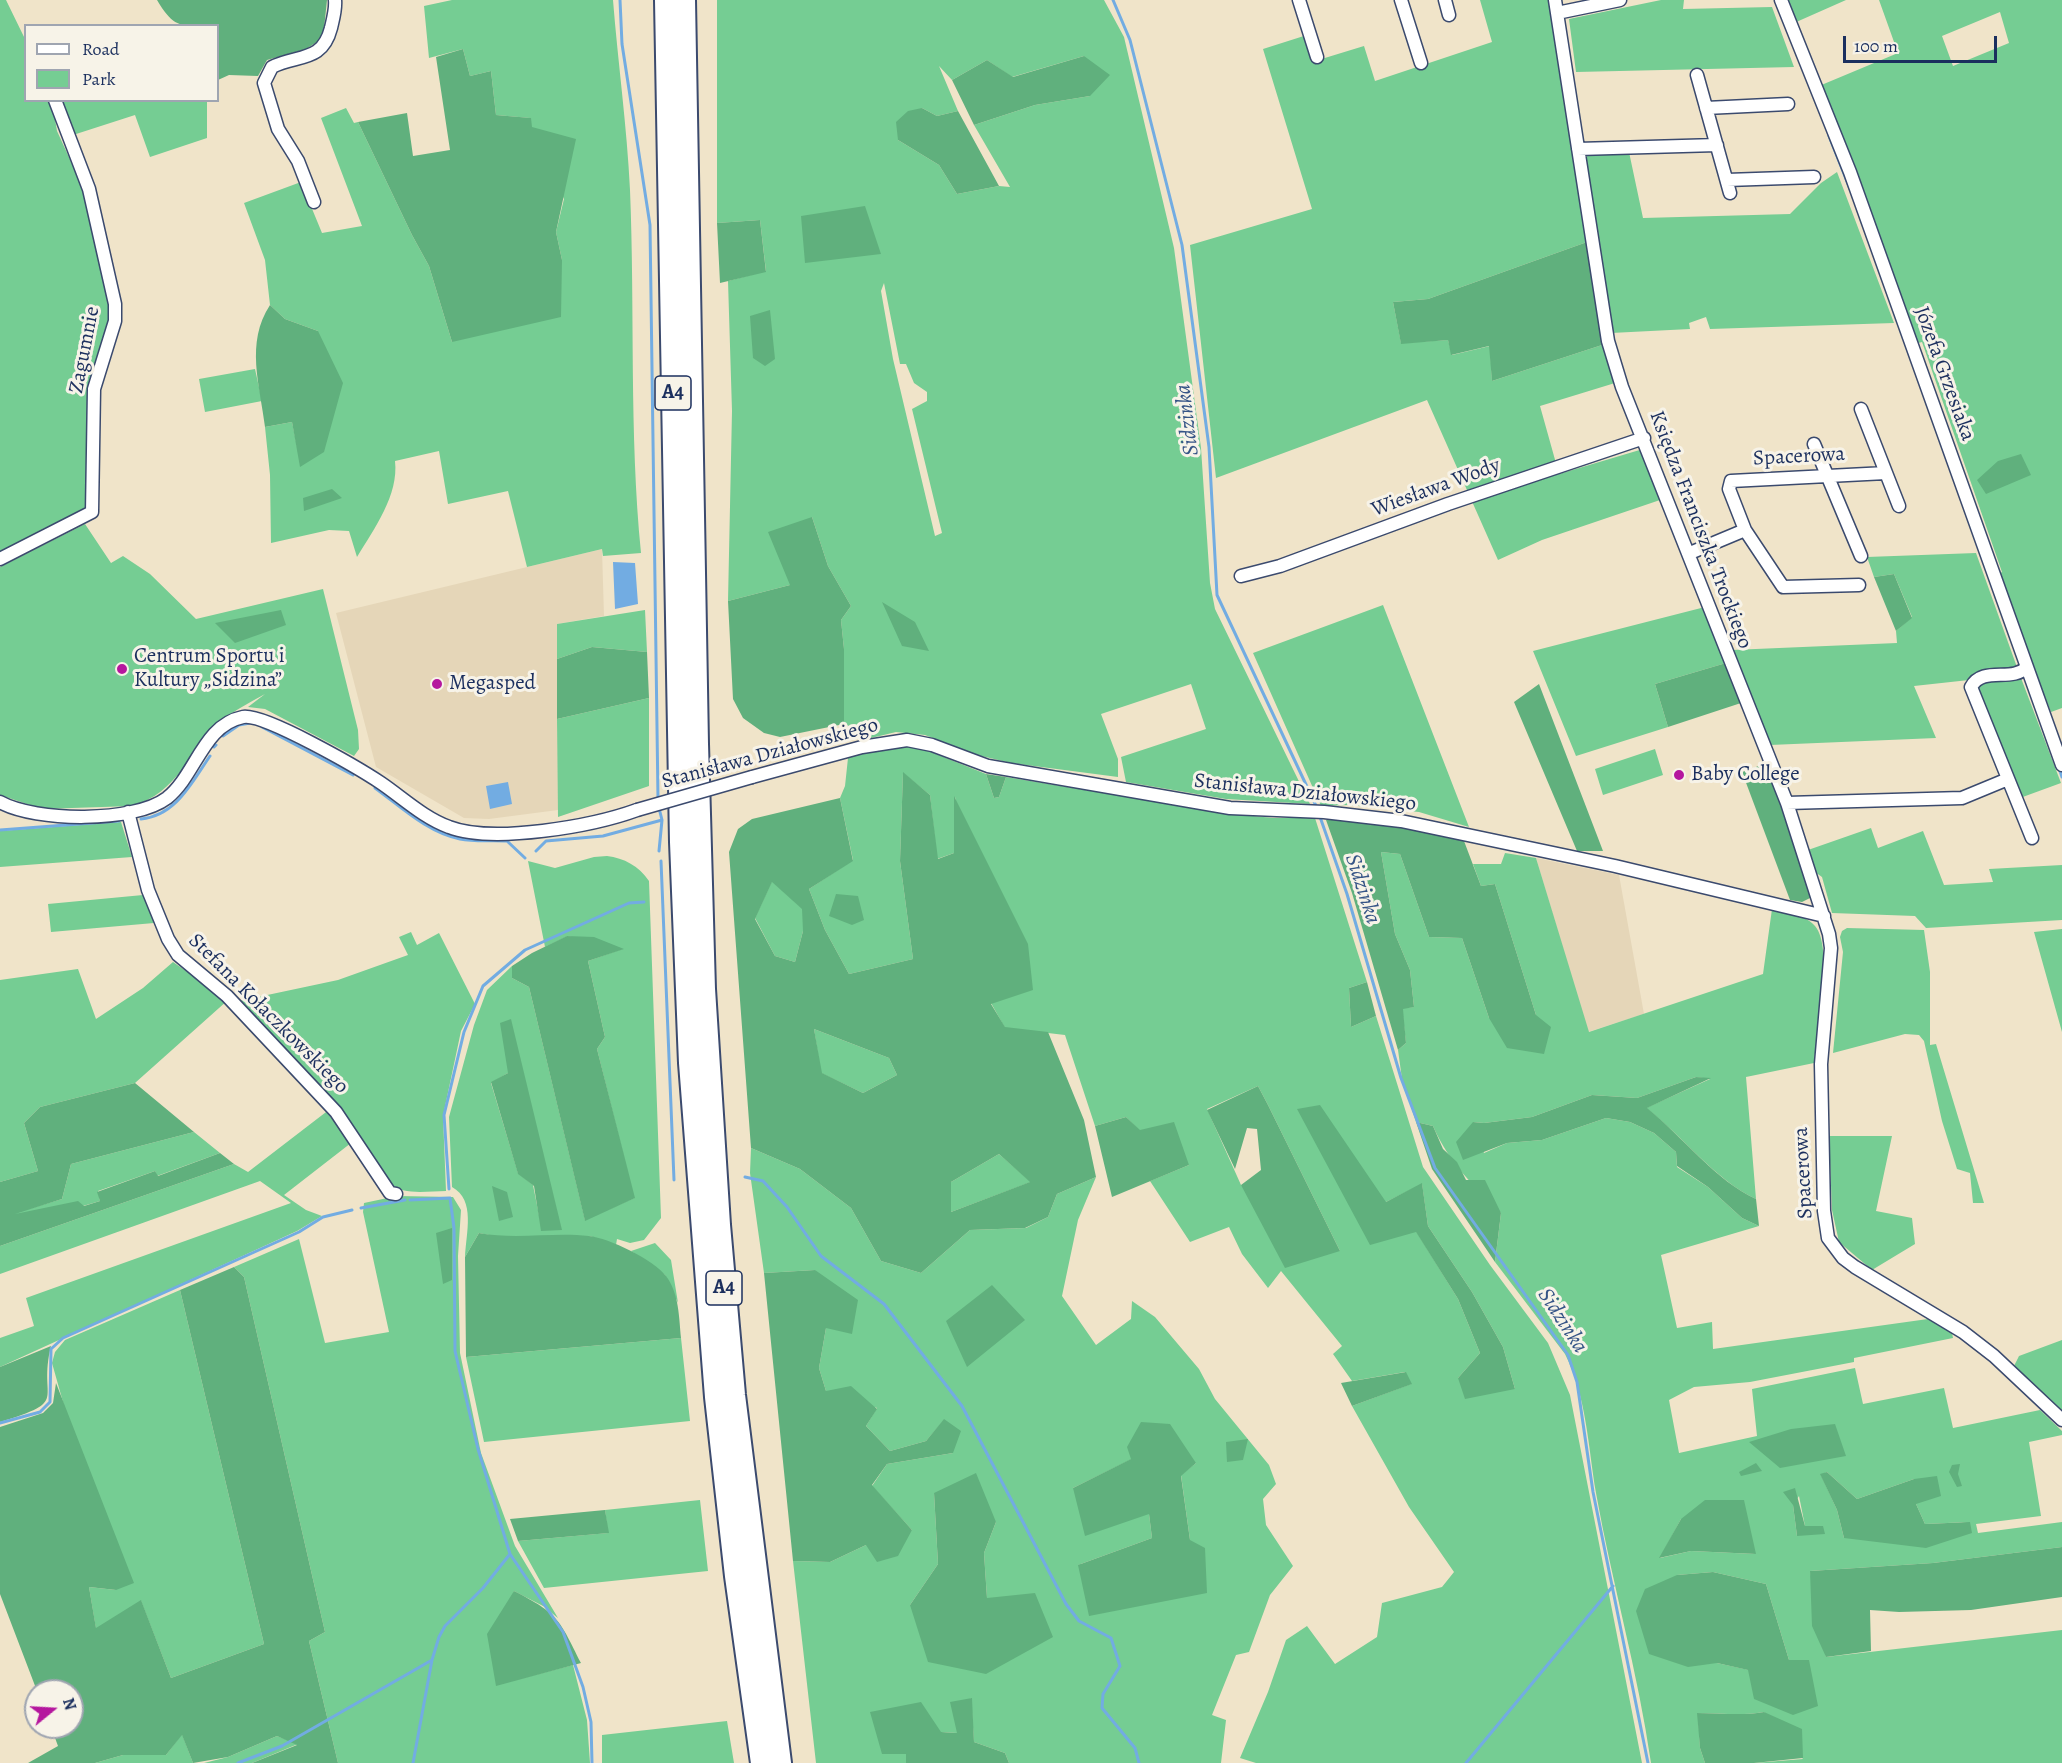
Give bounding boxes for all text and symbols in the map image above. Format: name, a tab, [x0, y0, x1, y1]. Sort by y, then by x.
legend	[24, 24, 219, 102]
scale bar	[1846, 24, 2000, 62]
text: 100 m	[1854, 34, 1898, 58]
text: Road	[82, 37, 119, 61]
text: Park	[82, 67, 116, 91]
street label: Zagumnie	[64, 304, 106, 396]
street label: Józefa Grzesiaka	[1908, 304, 1980, 444]
road number: A4	[655, 376, 691, 410]
water label: Sidzinka	[1171, 383, 1205, 457]
street label: Księdza Franciszka Trockiego	[1643, 408, 1757, 652]
street label: Spacerowa	[1752, 442, 1846, 472]
street label: Wiesława Wody	[1368, 453, 1504, 523]
place label: Centrum Sportu i Kultury „Sidzina”	[134, 644, 285, 694]
marker: Centrum Sportu i Kultury „Sidzina”	[115, 662, 129, 676]
place label: Megasped	[449, 671, 536, 697]
marker: Megasped	[430, 677, 444, 691]
street label: Stanisława Działowskiego	[659, 713, 881, 795]
place label: Baby College	[1691, 762, 1800, 788]
marker: Baby College	[1672, 768, 1686, 782]
street label: Stanisława Działowskiego	[1193, 769, 1417, 817]
water label: Sidzinka	[1338, 851, 1386, 927]
street label: Stefana Kołaczkowskiego	[183, 929, 353, 1099]
street label: Spacerowa	[1789, 1126, 1819, 1220]
road number: A4	[706, 1271, 742, 1305]
water label: Sidzinka	[1531, 1284, 1593, 1358]
north arrow	[24, 1679, 84, 1739]
text: N	[57, 1695, 81, 1713]

